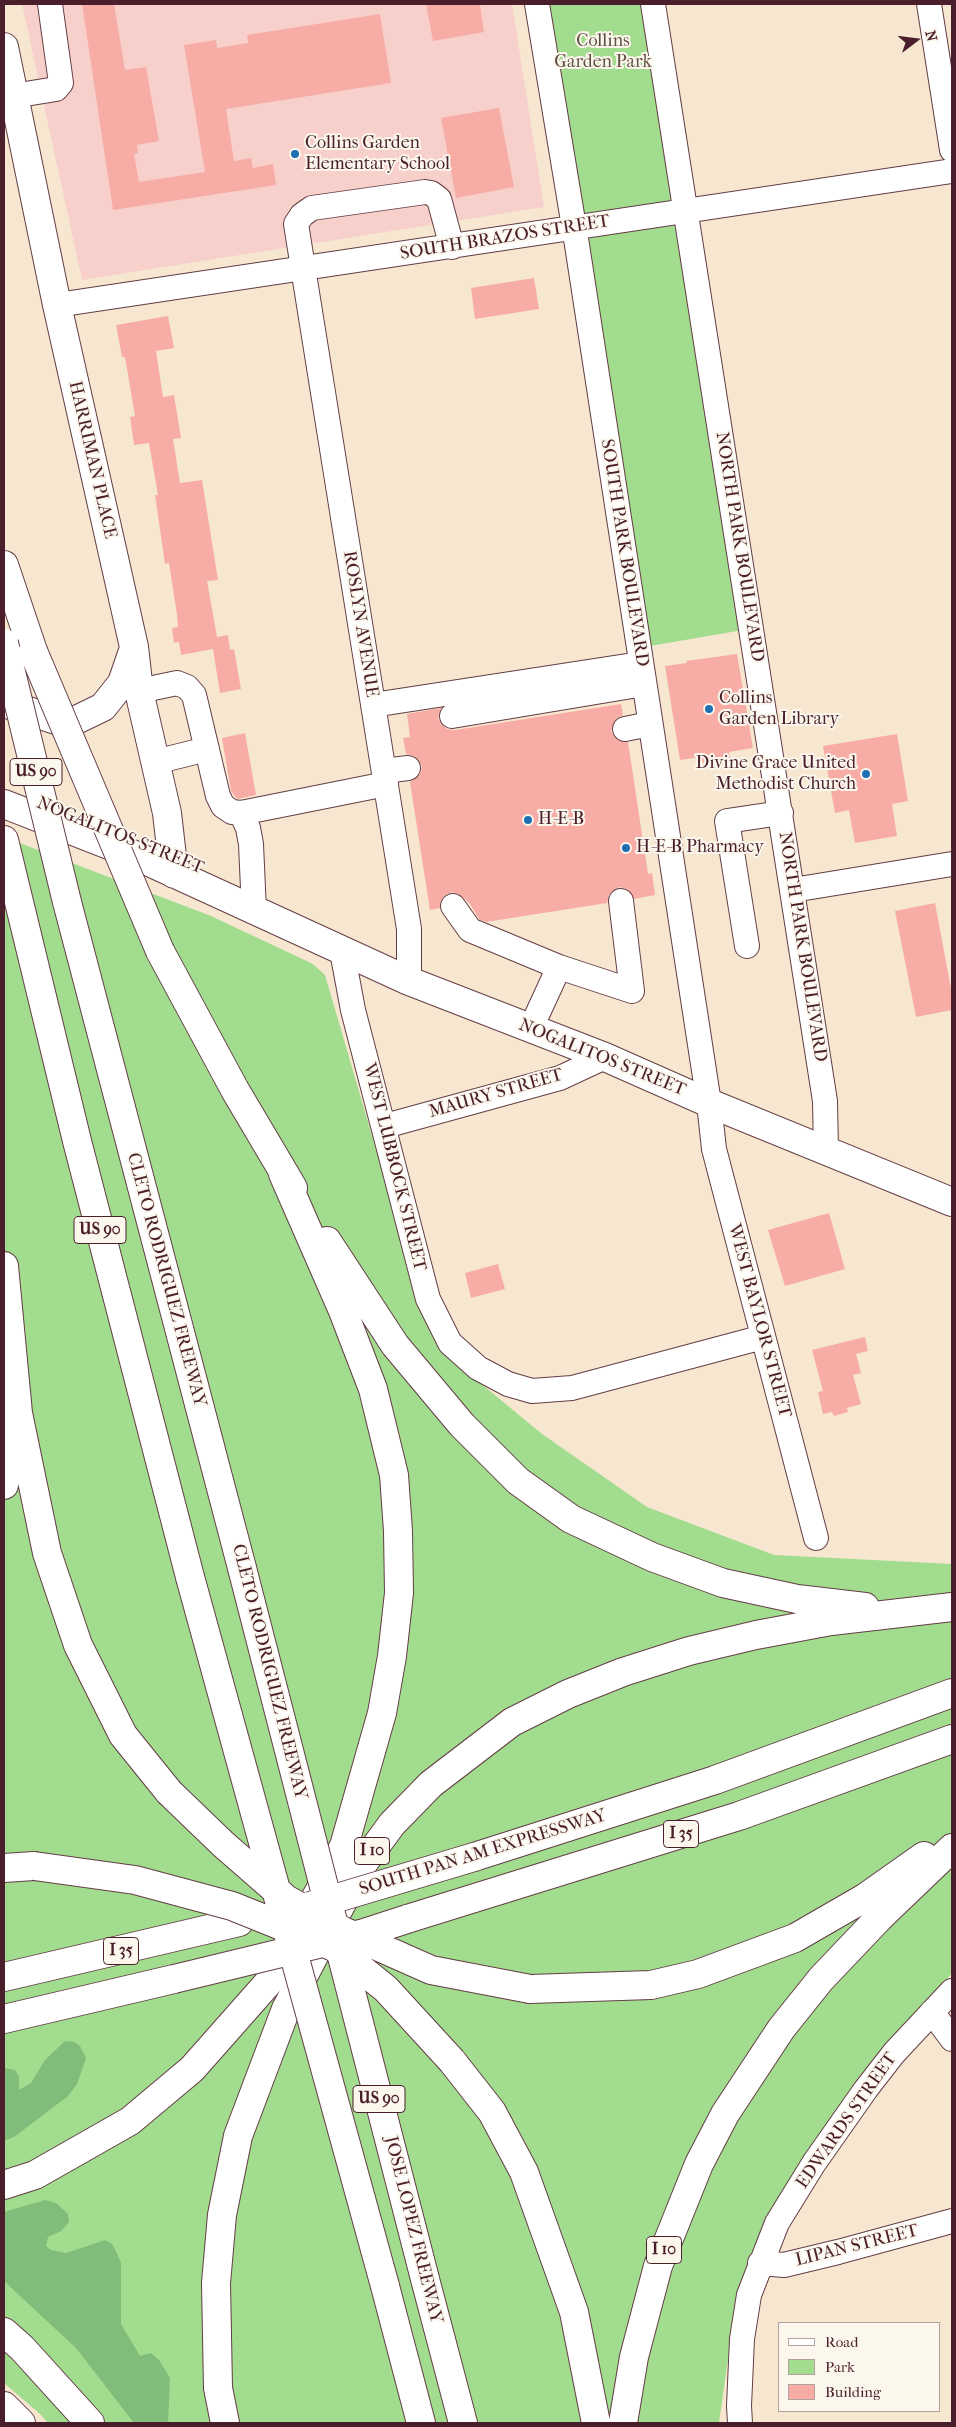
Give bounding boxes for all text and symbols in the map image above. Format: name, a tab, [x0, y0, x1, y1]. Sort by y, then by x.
north arrow	[891, 15, 941, 65]
text: N	[921, 29, 941, 43]
park label: Collins Garden Park	[554, 31, 652, 74]
place label: Collins Garden Elementary School	[305, 133, 450, 176]
marker: Collins Garden Elementary School	[289, 148, 301, 160]
street label: SOUTH BRAZOS STREET	[399, 211, 611, 265]
street label: HARRIMAN PLACE	[63, 379, 121, 541]
street label: NORTH PARK BOULEVARD	[710, 430, 768, 664]
street label: SOUTH PARK BOULEVARD	[595, 438, 653, 668]
street label: ROSLYN AVENUE	[338, 549, 382, 699]
place label: Collins Garden Library	[719, 688, 839, 731]
marker: Collins Garden Library	[703, 703, 715, 715]
place label: Divine Grace United Methodist Church	[696, 753, 856, 796]
road number: US 90	[10, 759, 62, 786]
marker: Divine Grace United Methodist Church	[860, 768, 872, 780]
street label: NOGALITOS STREET	[33, 793, 207, 879]
place label: H-E-B	[538, 809, 584, 831]
marker: H-E-B	[522, 814, 534, 826]
street label: NORTH PARK BOULEVARD	[773, 830, 831, 1064]
place label: H-E-B Pharmacy	[636, 837, 764, 859]
marker: H-E-B Pharmacy	[620, 842, 632, 854]
street label: NOGALITOS STREET	[515, 1015, 689, 1101]
street label: WEST LUBBOCK STREET	[358, 1061, 430, 1273]
street label: MAURY STREET	[426, 1065, 566, 1123]
street label: CLETO RODRIGUEZ FREEWAY	[122, 1150, 210, 1410]
road number: US 90	[74, 1216, 126, 1244]
street label: WEST BAYLOR STREET	[723, 1222, 795, 1420]
street label: CLETO RODRIGUEZ FREEWAY	[227, 1542, 311, 1802]
street label: SOUTH PAN AM EXPRESSWAY	[357, 1805, 609, 1901]
road number: I 35	[664, 1820, 698, 1848]
road number: I 10	[354, 1838, 390, 1864]
road number: I 35	[104, 1938, 138, 1964]
street label: EDWARDS STREET	[792, 2049, 902, 2193]
road number: US 90	[353, 2086, 405, 2112]
street label: JOSE LOPEZ FREEWAY	[379, 2134, 447, 2326]
street label: LIPAN STREET	[793, 2220, 921, 2272]
road number: I 10	[646, 2236, 682, 2264]
legend	[778, 2322, 941, 2412]
text: Road	[825, 2333, 858, 2351]
text: Park	[825, 2358, 855, 2376]
text: Building	[825, 2383, 881, 2401]

